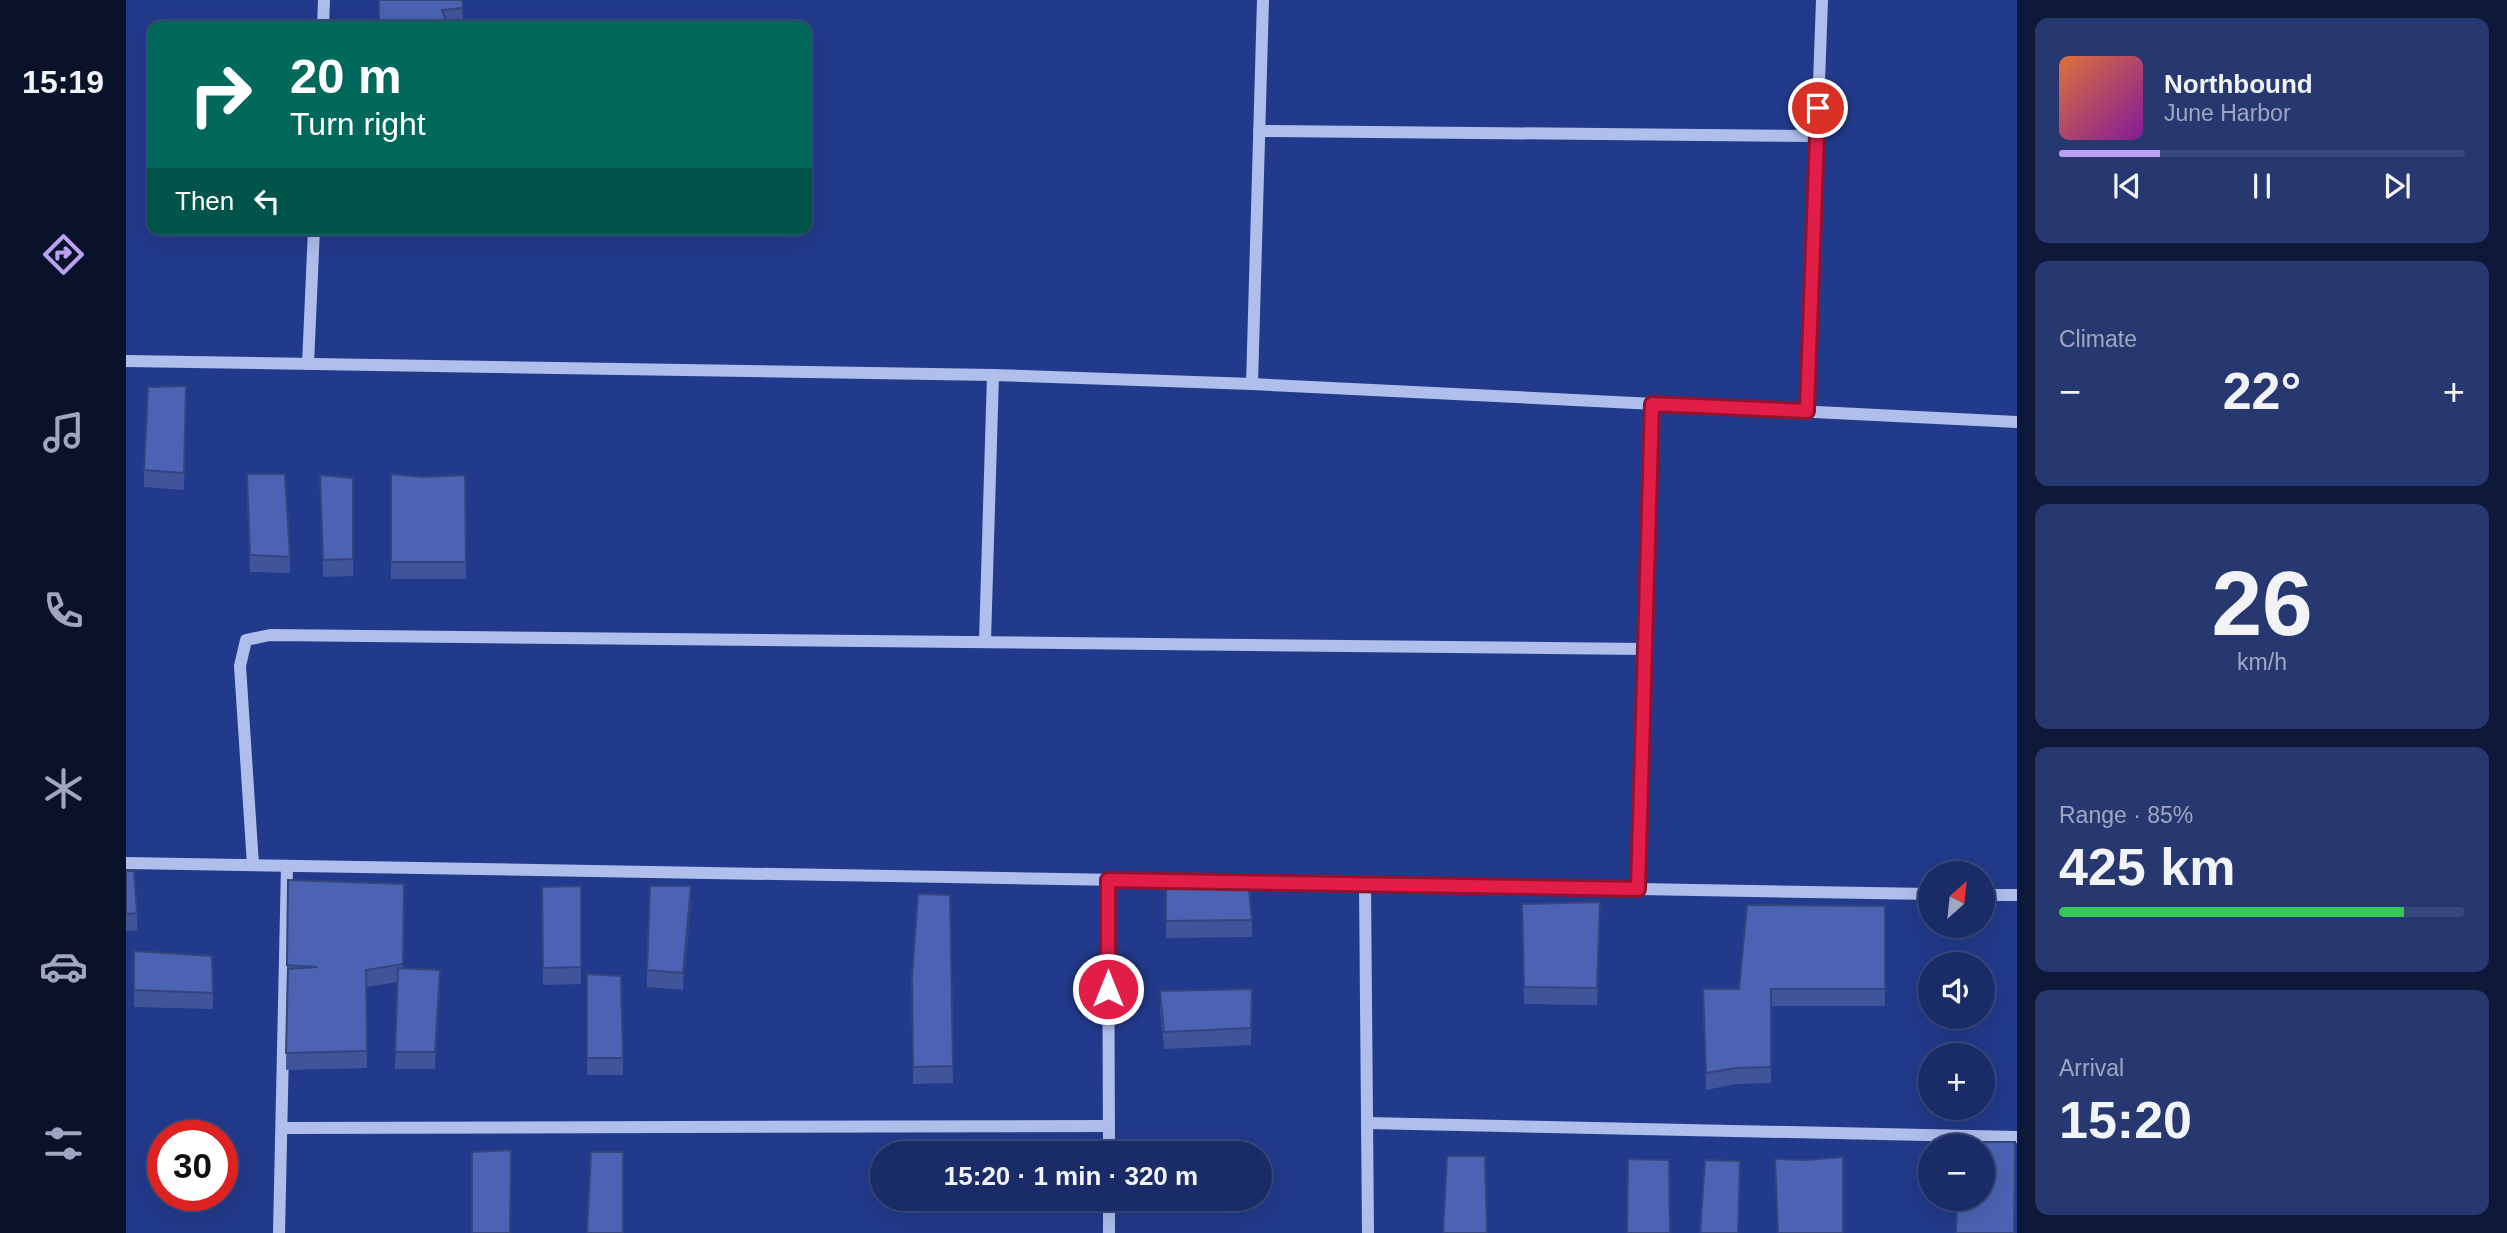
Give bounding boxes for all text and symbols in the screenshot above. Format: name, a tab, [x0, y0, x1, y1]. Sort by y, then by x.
icon: right	[175, 49, 266, 140]
text: 20 m	[290, 49, 402, 103]
text: 15:19	[22, 64, 104, 100]
text: Northbound	[2164, 69, 2313, 99]
pin	[1788, 78, 1848, 138]
icon: arrive	[1799, 89, 1837, 127]
text: June Harbor	[2164, 100, 2291, 126]
text: Turn right	[290, 106, 426, 142]
icon: previous	[2108, 167, 2146, 205]
icon: pause	[2243, 167, 2281, 205]
icon: next	[2378, 167, 2416, 205]
icon: left	[248, 182, 286, 220]
text: Then	[175, 186, 234, 216]
icon: directions	[39, 230, 88, 279]
text: Climate	[2059, 326, 2137, 352]
text: 22°	[2223, 362, 2301, 420]
text: −	[2059, 371, 2081, 413]
text: +	[2443, 371, 2465, 413]
icon: music	[39, 408, 88, 457]
text: 26	[2211, 553, 2313, 654]
icon: phone	[39, 586, 88, 635]
text: km/h	[2237, 649, 2287, 675]
icon: climate	[39, 764, 88, 813]
text: Range · 85%	[2059, 802, 2193, 828]
text: 425 km	[2059, 838, 2235, 896]
north arrow	[1918, 861, 1995, 938]
map controls	[1918, 861, 1995, 1211]
icon: car	[39, 942, 88, 991]
position arrow	[1071, 952, 1145, 1026]
button: sound	[1918, 952, 1995, 1029]
button: +	[1918, 1043, 1995, 1120]
text: Arrival	[2059, 1055, 2124, 1081]
text: 15:20	[2059, 1091, 2192, 1149]
icon: filters	[39, 1119, 88, 1168]
speed limit sign: 30	[147, 1120, 238, 1211]
button: −	[1918, 1134, 1995, 1211]
text: 15:20 · 1 min · 320 m	[944, 1161, 1198, 1191]

